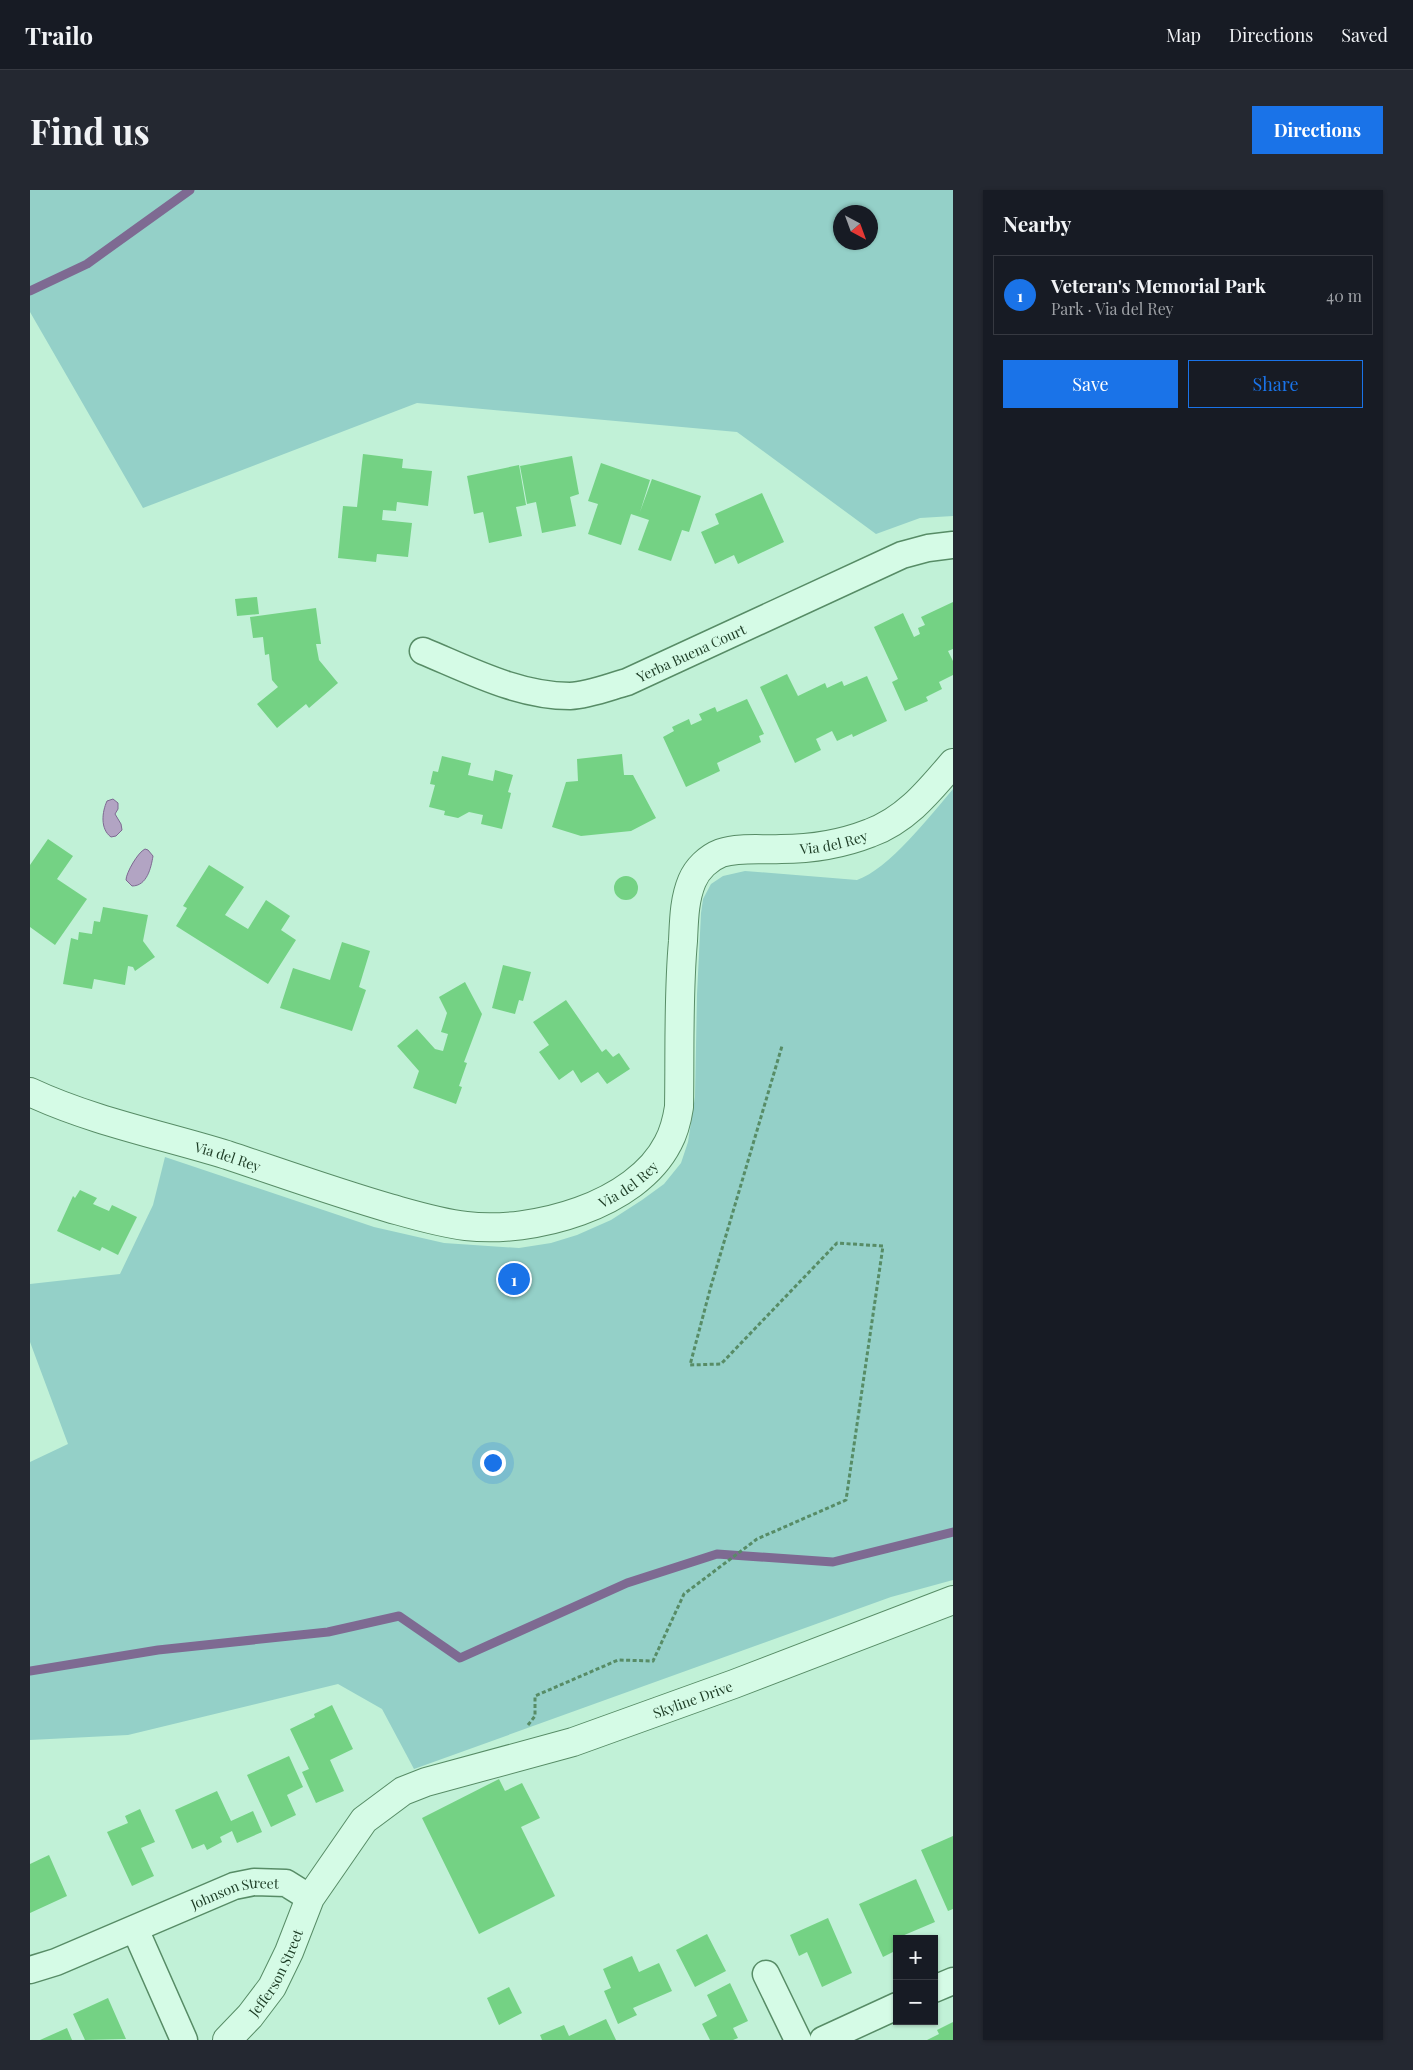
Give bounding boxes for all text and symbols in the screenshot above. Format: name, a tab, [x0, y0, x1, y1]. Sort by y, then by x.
text: Trailo	[25, 19, 93, 51]
text: Map	[1166, 23, 1201, 47]
text: Directions	[1229, 23, 1313, 47]
text: Saved	[1341, 23, 1388, 47]
button: Directions	[1252, 106, 1383, 154]
text: Find us	[30, 107, 150, 154]
north arrow	[833, 205, 878, 250]
text: Nearby	[1003, 209, 1072, 237]
text: Veteran's Memorial Park	[1051, 272, 1266, 298]
text: 1	[1017, 285, 1023, 306]
text: 40 m	[1326, 285, 1362, 306]
text: Park · Via del Rey	[1051, 298, 1174, 319]
button: Save	[1003, 360, 1178, 408]
button: Share	[1188, 360, 1363, 408]
street label: Yerba Buena Court	[632, 619, 749, 686]
street label: Via del Rey	[798, 825, 870, 858]
street label: Via del Rey	[191, 1136, 264, 1175]
street label: Via del Rey	[594, 1157, 662, 1212]
pin: 1	[498, 1260, 530, 1298]
your location	[480, 1450, 506, 1476]
street label: Skyline Drive	[650, 1676, 735, 1722]
street label: Johnson Street	[186, 1872, 280, 1913]
street label: Jefferson Street	[243, 1925, 307, 2021]
map controls	[893, 1935, 938, 2025]
button: +	[893, 1935, 938, 1980]
button: −	[893, 1980, 938, 2025]

